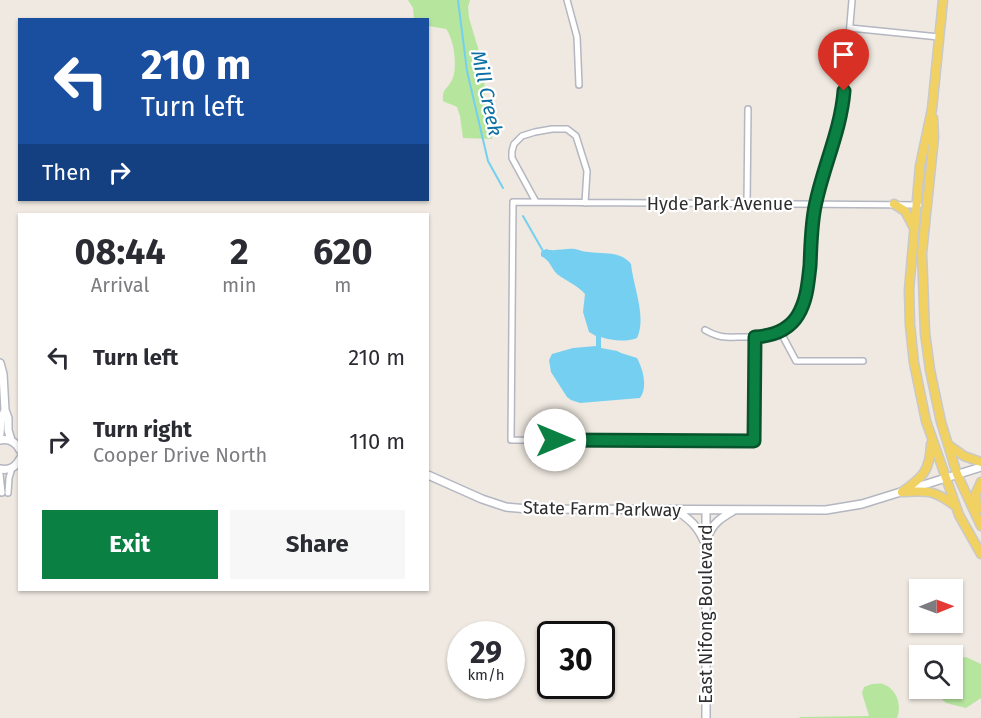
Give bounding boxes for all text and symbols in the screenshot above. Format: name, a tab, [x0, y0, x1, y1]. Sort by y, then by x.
pin	[818, 29, 869, 91]
icon: arrive	[827, 38, 860, 71]
text: 210 m	[141, 40, 251, 90]
icon: left	[42, 42, 120, 120]
water label: Mill Creek	[466, 48, 508, 138]
text: Turn left	[141, 91, 244, 123]
icon: right	[103, 156, 136, 189]
text: Then	[42, 159, 91, 186]
street label: Hyde Park Avenue	[647, 193, 793, 215]
text: 08:44	[74, 230, 166, 274]
text: 2	[230, 230, 249, 274]
text: 620	[313, 230, 373, 274]
text: Arrival	[91, 273, 149, 297]
text: min	[222, 273, 257, 297]
text: m	[334, 273, 351, 297]
icon: left	[42, 341, 75, 374]
text: Turn left	[93, 344, 178, 371]
text: 210 m	[348, 344, 405, 371]
position arrow	[523, 408, 587, 472]
text: Turn right	[93, 416, 192, 443]
icon: right	[42, 425, 75, 458]
text: 110 m	[349, 428, 405, 455]
text: Cooper Drive North	[93, 443, 267, 467]
street label: State Farm Parkway	[523, 497, 681, 521]
button: Exit	[42, 510, 218, 579]
button: Share	[230, 510, 405, 579]
street label: East Nifong Boulevard	[695, 524, 717, 704]
north arrow	[909, 579, 963, 633]
map controls	[909, 579, 963, 699]
speed limit sign: 30	[537, 621, 615, 699]
text: 29	[470, 635, 502, 671]
button: search	[909, 645, 963, 699]
text: km/h	[467, 666, 505, 684]

